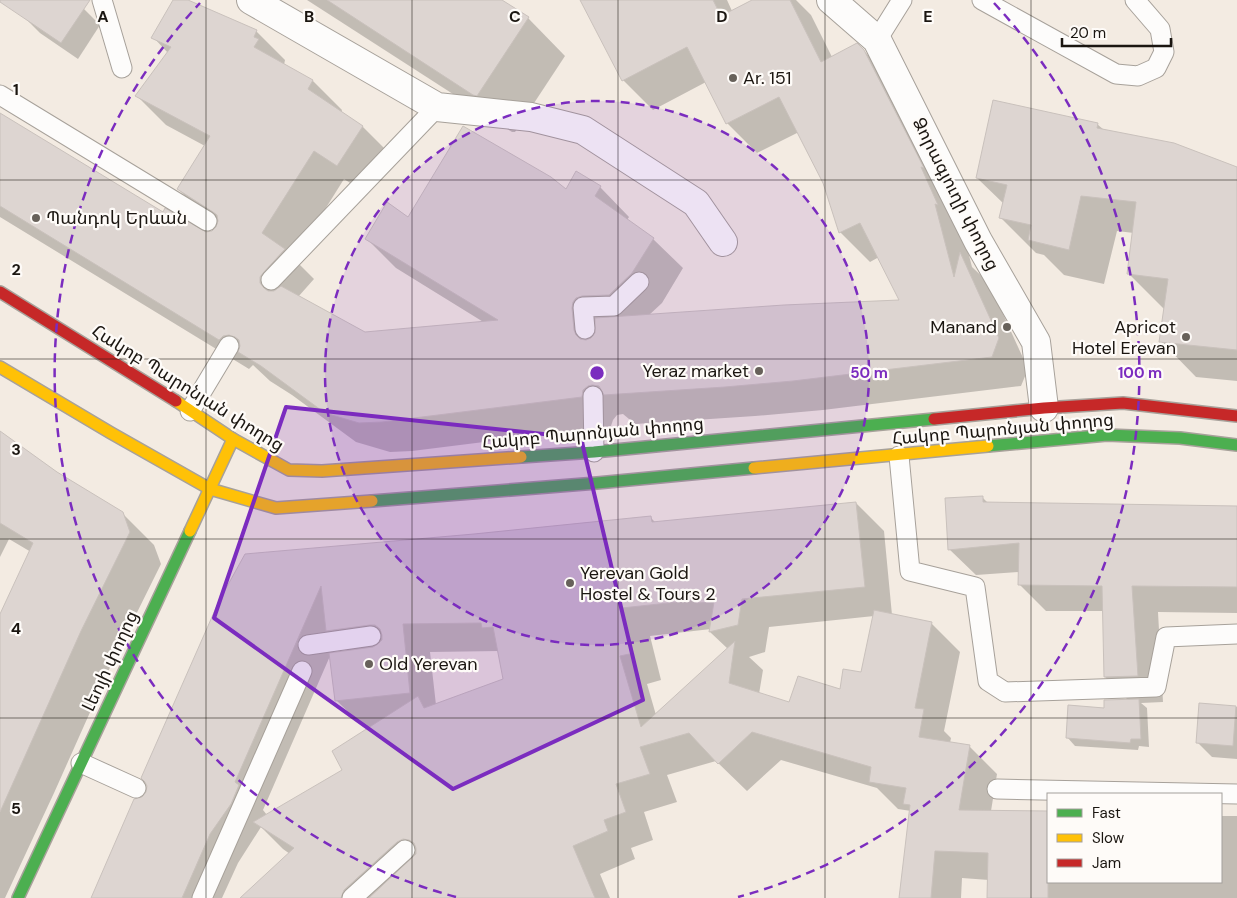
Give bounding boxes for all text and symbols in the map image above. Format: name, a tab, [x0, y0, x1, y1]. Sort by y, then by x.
text: A	[97, 6, 109, 27]
text: B	[304, 6, 314, 27]
text: C	[509, 6, 521, 27]
text: D	[716, 6, 728, 27]
text: E	[923, 6, 933, 27]
scale bar	[1062, 15, 1171, 47]
text: 20 m	[1070, 23, 1106, 43]
place label: Ar. 151	[743, 66, 791, 90]
marker: Ar. 151	[727, 72, 739, 84]
text: 1	[13, 79, 19, 100]
street label: Ձորագյուղի փողոց	[907, 114, 1005, 274]
place label: Պանդոկ Երևան	[46, 206, 187, 230]
marker: Պանդոկ Երևան	[30, 212, 42, 224]
text: 2	[11, 259, 21, 280]
place label: Manand	[930, 315, 997, 339]
place label: Apricot Hotel Erevan	[1072, 315, 1176, 360]
street label: Հակոբ Պարոնյան փողոց	[87, 319, 289, 457]
marker: Manand	[1001, 321, 1013, 333]
marker: Apricot Hotel Erevan	[1180, 331, 1192, 343]
place label: Yeraz market	[643, 359, 749, 383]
text: 50 m	[850, 363, 888, 383]
text: 100 m	[1118, 363, 1162, 383]
centre of rings	[588, 364, 606, 382]
marker: Yeraz market	[753, 365, 765, 377]
street label: Հակոբ Պարոնյան փողոց	[891, 407, 1115, 451]
street label: Հակոբ Պարոնյան փողոց	[481, 411, 705, 455]
text: 3	[11, 439, 21, 460]
place label: Yerevan Gold Hostel & Tours 2	[580, 561, 716, 606]
marker: Yerevan Gold Hostel & Tours 2	[564, 577, 576, 589]
street label: Լեոյի փողոց	[76, 607, 144, 715]
text: 4	[11, 618, 21, 639]
place label: Old Yerevan	[379, 652, 477, 676]
marker: Old Yerevan	[363, 658, 375, 670]
legend	[1047, 793, 1222, 883]
text: 5	[11, 798, 21, 819]
text: Fast	[1092, 803, 1121, 823]
text: Slow	[1092, 828, 1125, 848]
text: Jam	[1092, 853, 1121, 873]

